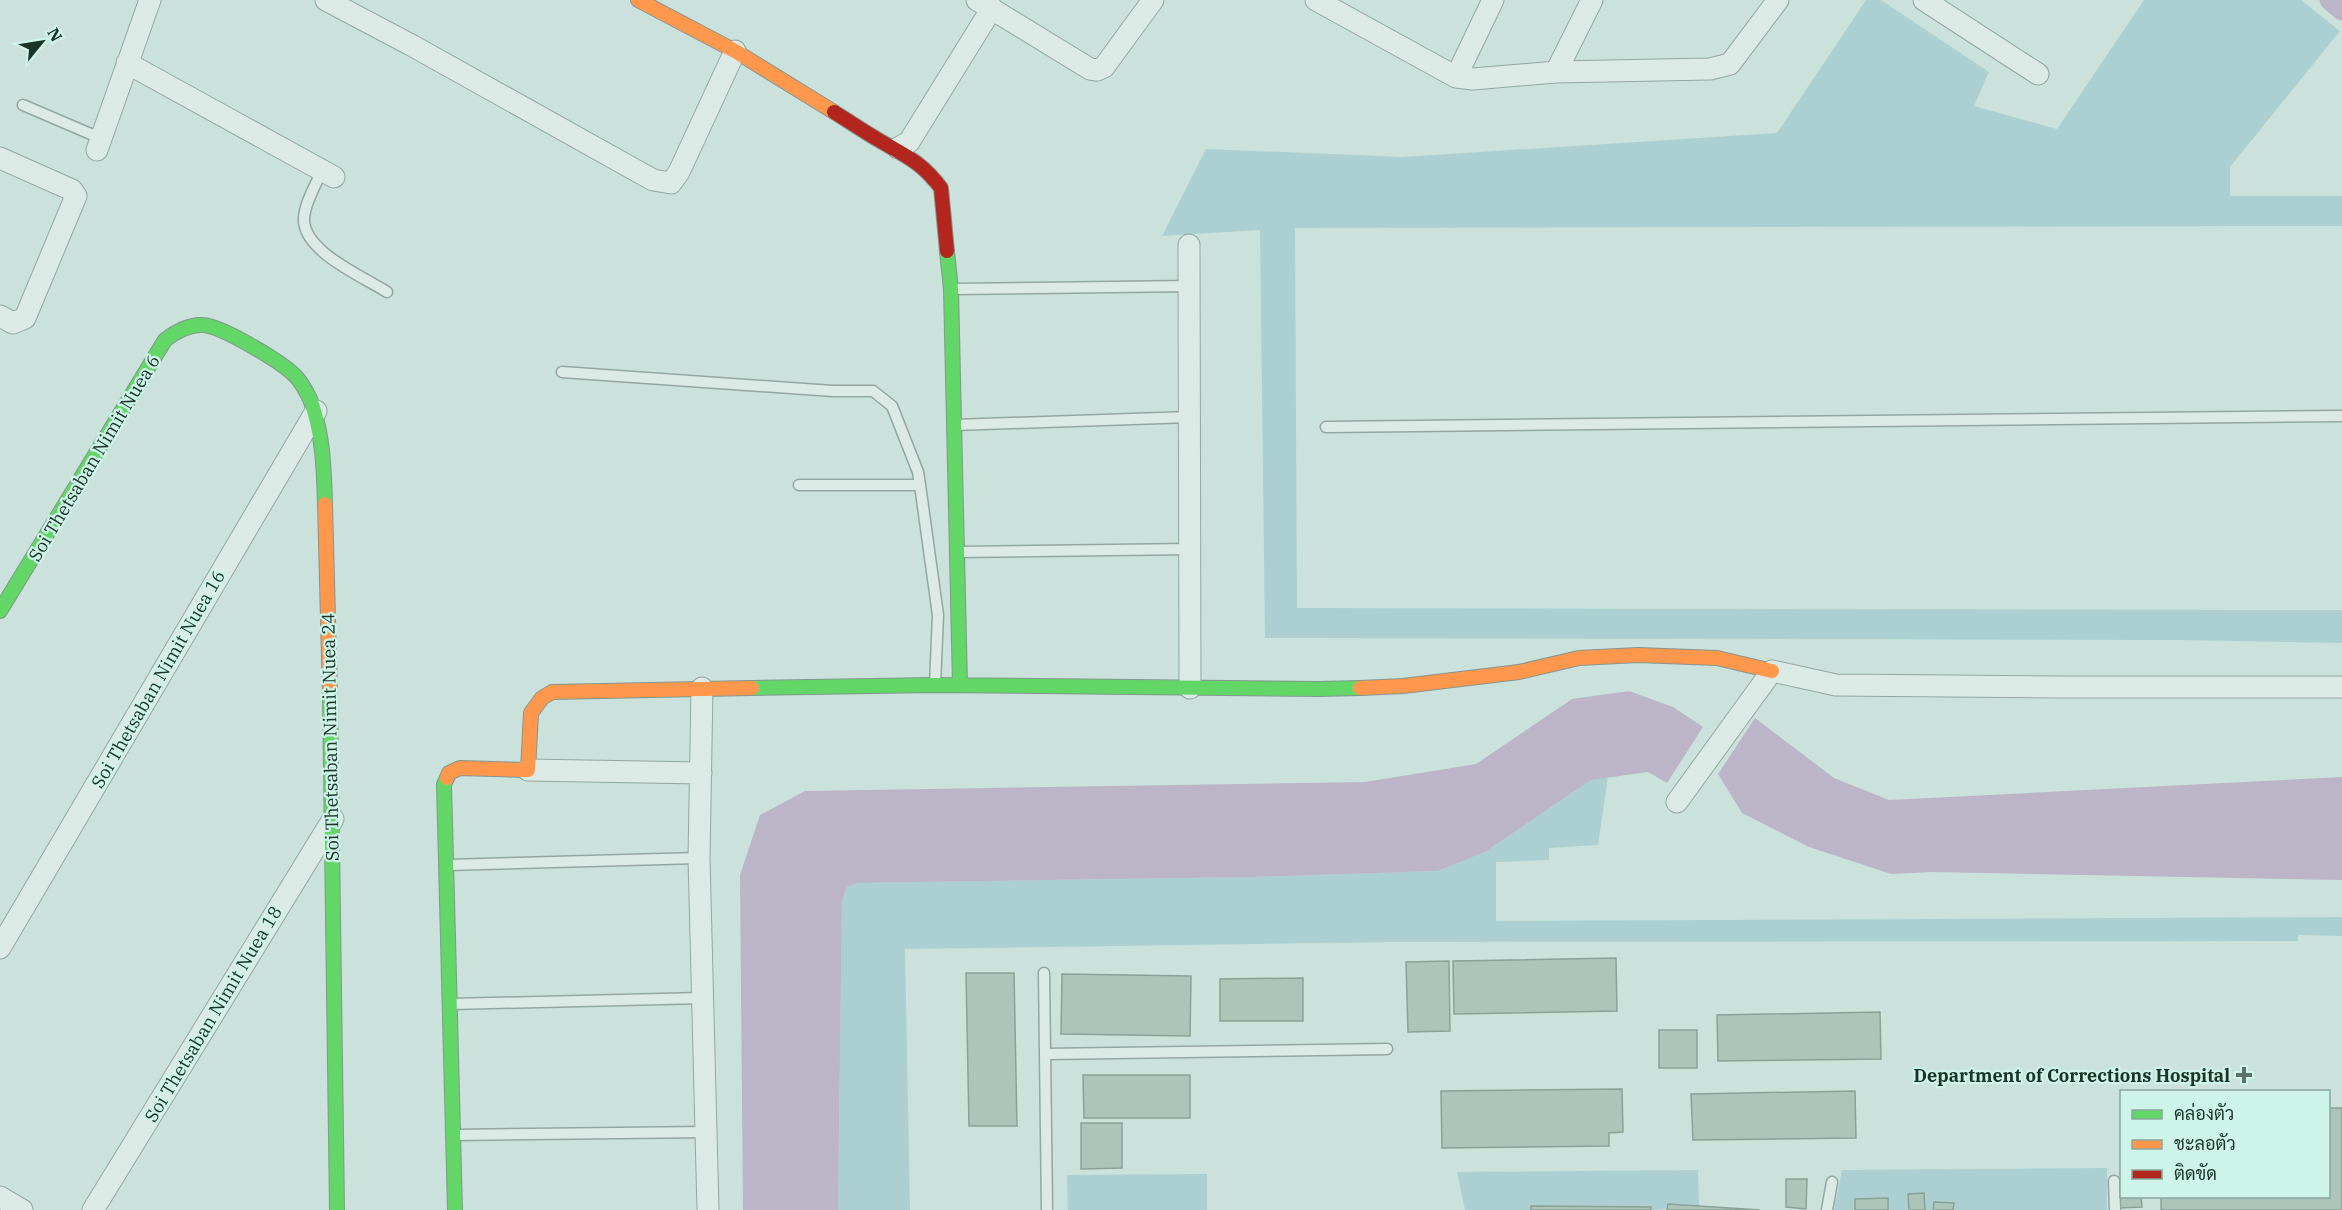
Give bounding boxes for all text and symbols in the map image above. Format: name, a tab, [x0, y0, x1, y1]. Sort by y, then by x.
north arrow	[12, 12, 72, 72]
text: N	[43, 24, 67, 45]
street label: Soi Thetsaban Nimit Nuea 6	[23, 350, 165, 566]
street label: Soi Thetsaban Nimit Nuea 16	[86, 566, 230, 792]
street label: Soi Thetsaban Nimit Nuea 24	[316, 613, 344, 861]
street label: Soi Thetsaban Nimit Nuea 18	[139, 902, 287, 1126]
place label: Department of Corrections Hospital	[1913, 1064, 2230, 1087]
marker: Department of Corrections Hospital	[2235, 1066, 2253, 1084]
legend	[2120, 1090, 2330, 1198]
text: คล่องตัว	[2174, 1102, 2234, 1125]
text: ชะลอตัว	[2174, 1132, 2236, 1155]
text: ติดขัด	[2174, 1162, 2217, 1185]

